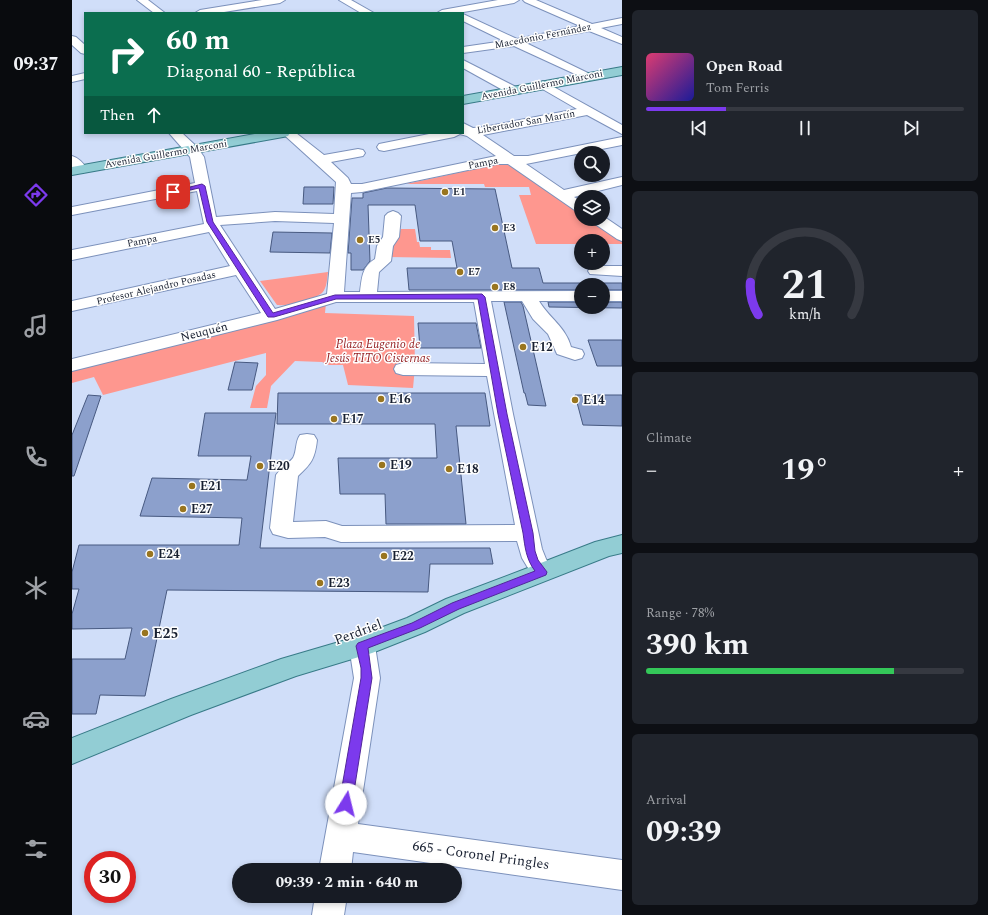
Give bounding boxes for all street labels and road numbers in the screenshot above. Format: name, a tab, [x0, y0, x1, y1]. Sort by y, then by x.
street label: Macedonio Fernández	[493, 19, 593, 53]
street label: Avenida Guillermo Marconi	[480, 65, 604, 105]
street label: Libertador San Martín	[476, 105, 577, 139]
street label: Avenida Guillermo Marconi	[104, 135, 228, 173]
street label: Pampa	[467, 152, 499, 174]
street label: Pampa	[126, 230, 158, 252]
street label: Profesor Alejandro Posadas	[95, 266, 217, 310]
street label: Neuquén	[178, 317, 230, 347]
street label: Perdriel	[331, 614, 385, 650]
street label: 665 - Coronel Pringles	[411, 835, 551, 875]

